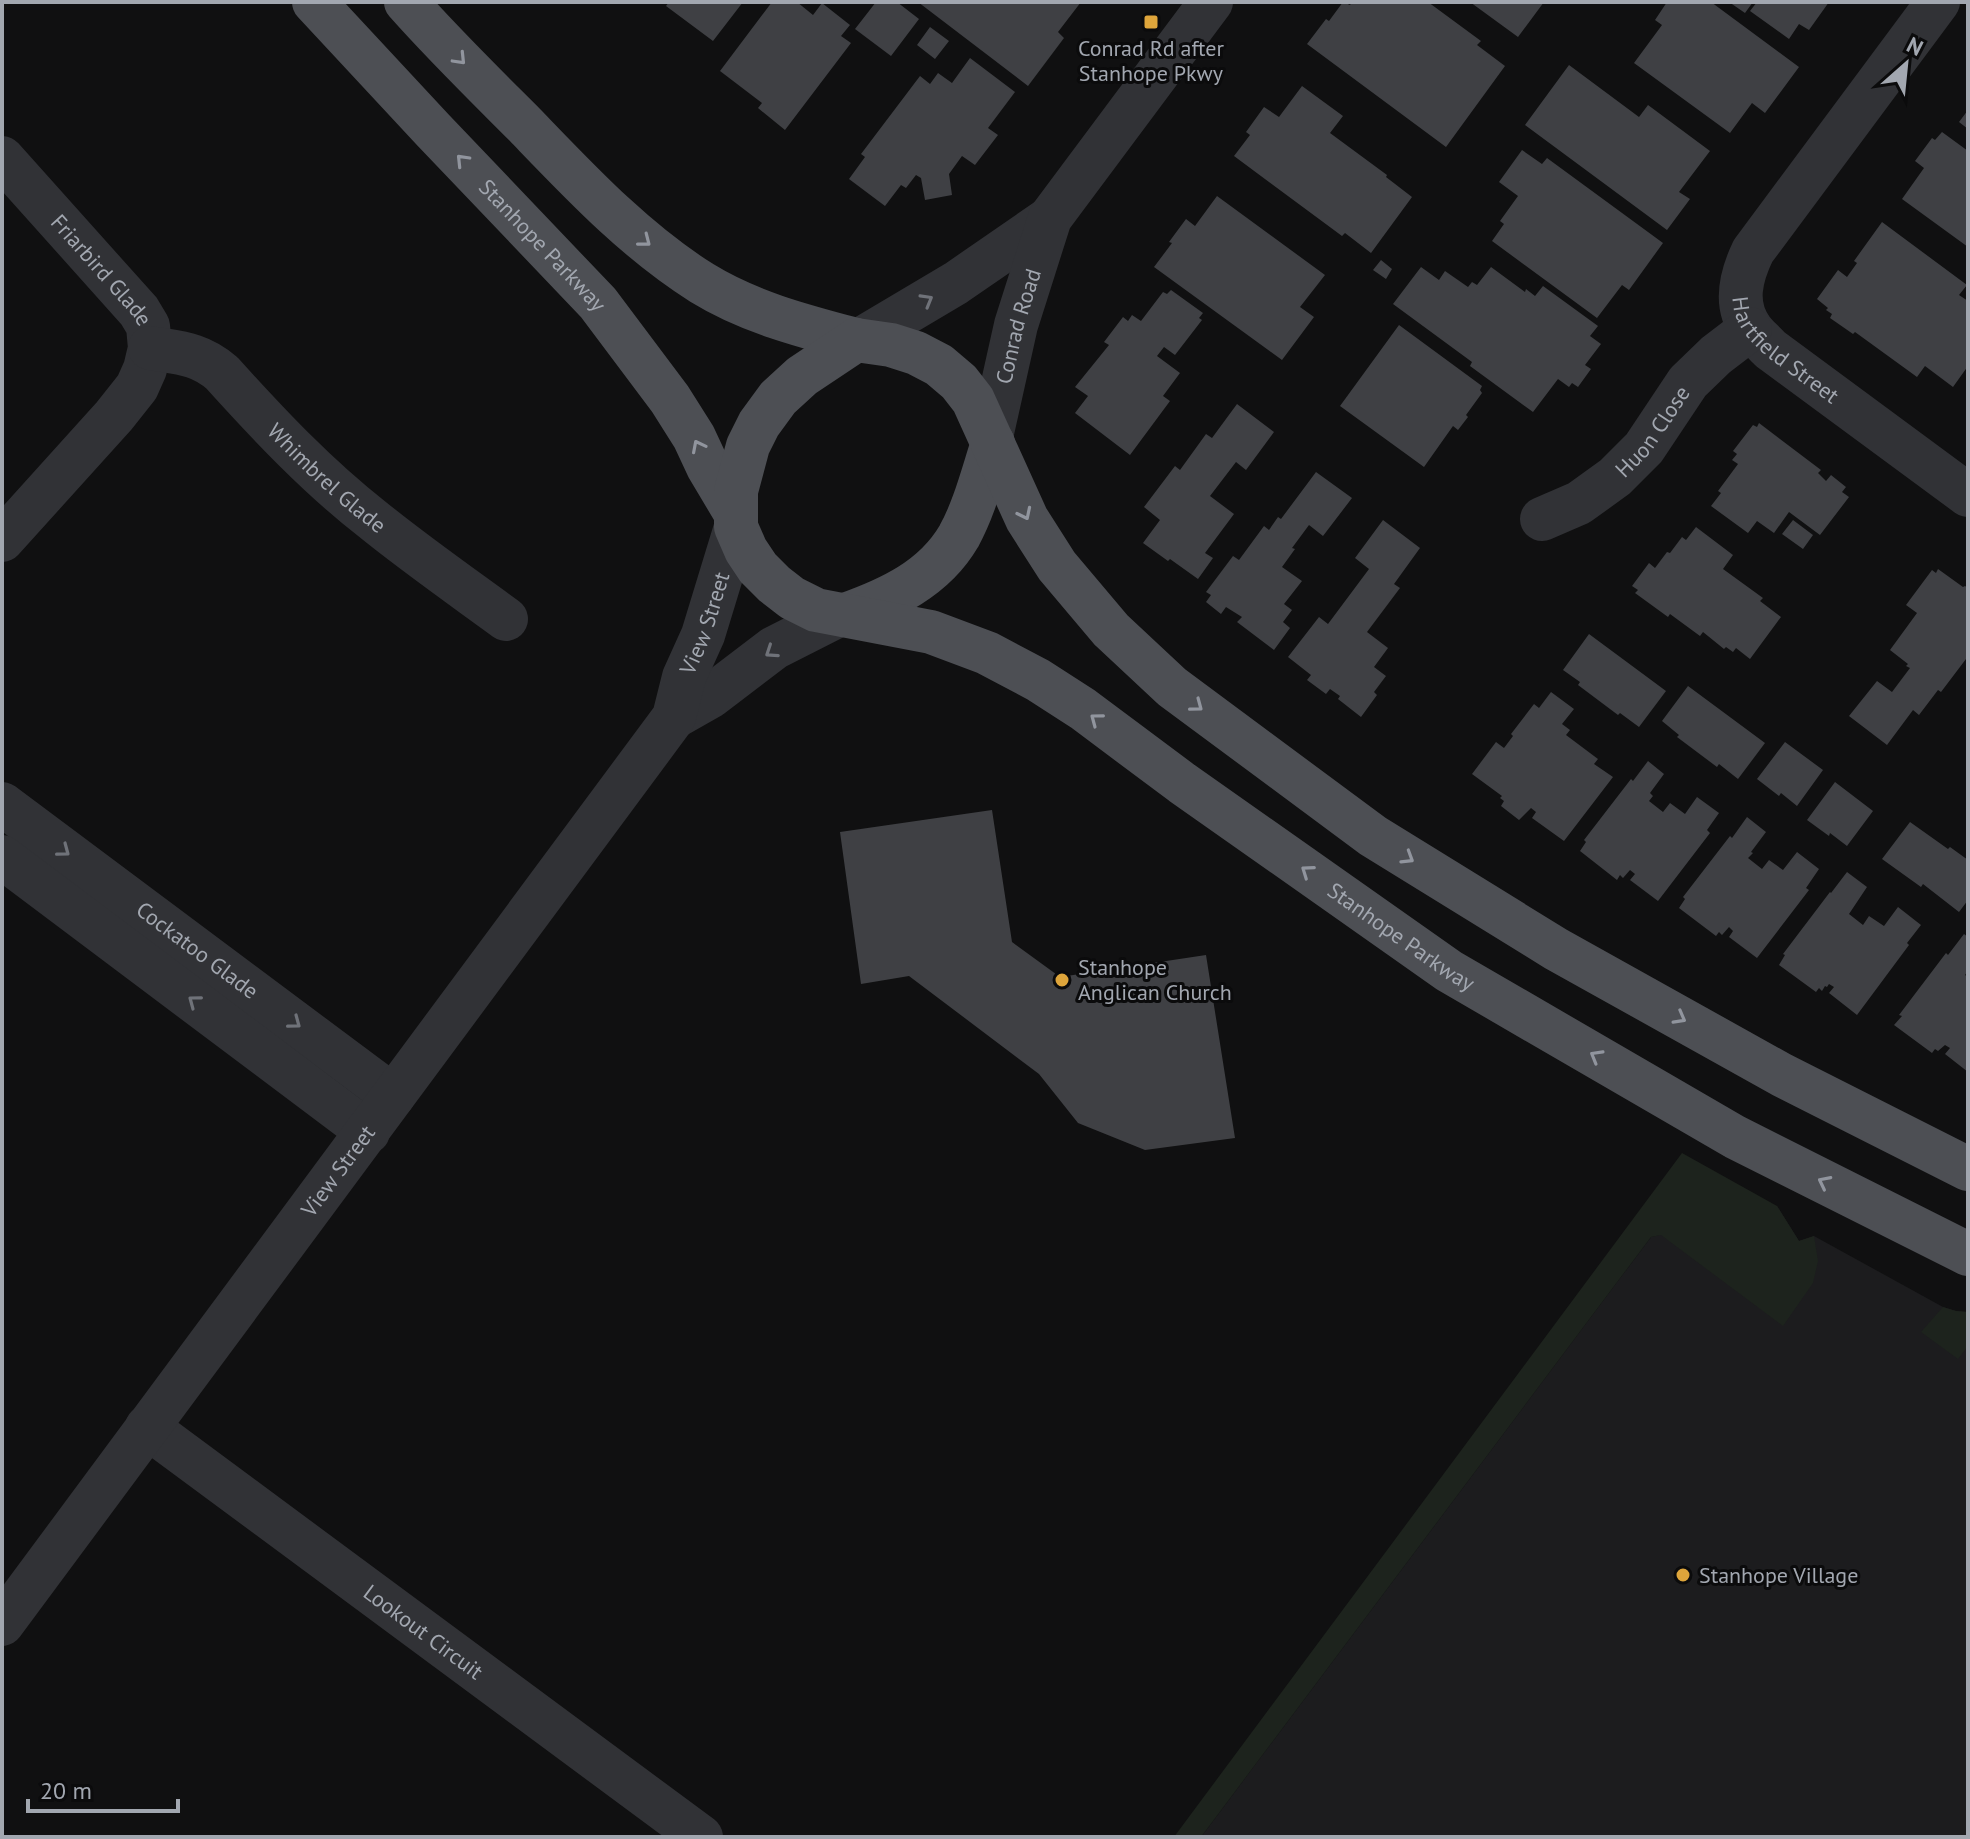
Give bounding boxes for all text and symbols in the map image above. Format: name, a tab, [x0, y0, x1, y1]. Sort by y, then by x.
marker: Conrad Rd after Stanhope Pkwy	[1142, 13, 1160, 31]
north arrow	[1866, 24, 1946, 104]
text: N	[1902, 30, 1928, 62]
place label: Conrad Rd after Stanhope Pkwy	[1078, 34, 1224, 87]
one-way arrow	[451, 50, 465, 64]
one-way arrow	[456, 155, 471, 169]
street label: Stanhope Parkway	[473, 173, 614, 317]
street label: Friarbird Glade	[45, 208, 159, 331]
one-way arrow	[636, 232, 651, 246]
street label: Conrad Road	[989, 265, 1047, 387]
one-way arrow	[918, 294, 933, 310]
street label: Hartfield Street	[1726, 295, 1845, 410]
street label: Huon Close	[1609, 380, 1696, 483]
street label: Whimbrel Glade	[262, 417, 392, 539]
one-way arrow	[692, 439, 708, 454]
one-way arrow	[1015, 505, 1031, 520]
street label: View Street	[673, 568, 736, 680]
one-way arrow	[765, 642, 779, 657]
one-way arrow	[1188, 696, 1203, 711]
one-way arrow	[1090, 714, 1104, 729]
one-way arrow	[56, 841, 70, 856]
one-way arrow	[1399, 848, 1414, 863]
one-way arrow	[1301, 866, 1315, 881]
street label: Stanhope Parkway	[1322, 876, 1481, 997]
street label: Cockatoo Glade	[131, 895, 264, 1005]
place label: Stanhope Anglican Church	[1078, 953, 1232, 1006]
marker: Stanhope Anglican Church	[1053, 971, 1071, 989]
one-way arrow	[188, 997, 202, 1011]
one-way arrow	[1671, 1008, 1686, 1024]
one-way arrow	[287, 1014, 301, 1028]
one-way arrow	[1590, 1050, 1605, 1066]
street label: View Street	[294, 1119, 381, 1223]
one-way arrow	[1817, 1176, 1832, 1191]
place label: Stanhope Village	[1699, 1561, 1858, 1589]
marker: Stanhope Village	[1674, 1566, 1692, 1584]
street label: Lookout Circuit	[358, 1578, 489, 1685]
scale bar	[28, 1763, 178, 1813]
text: 20 m	[40, 1775, 92, 1806]

